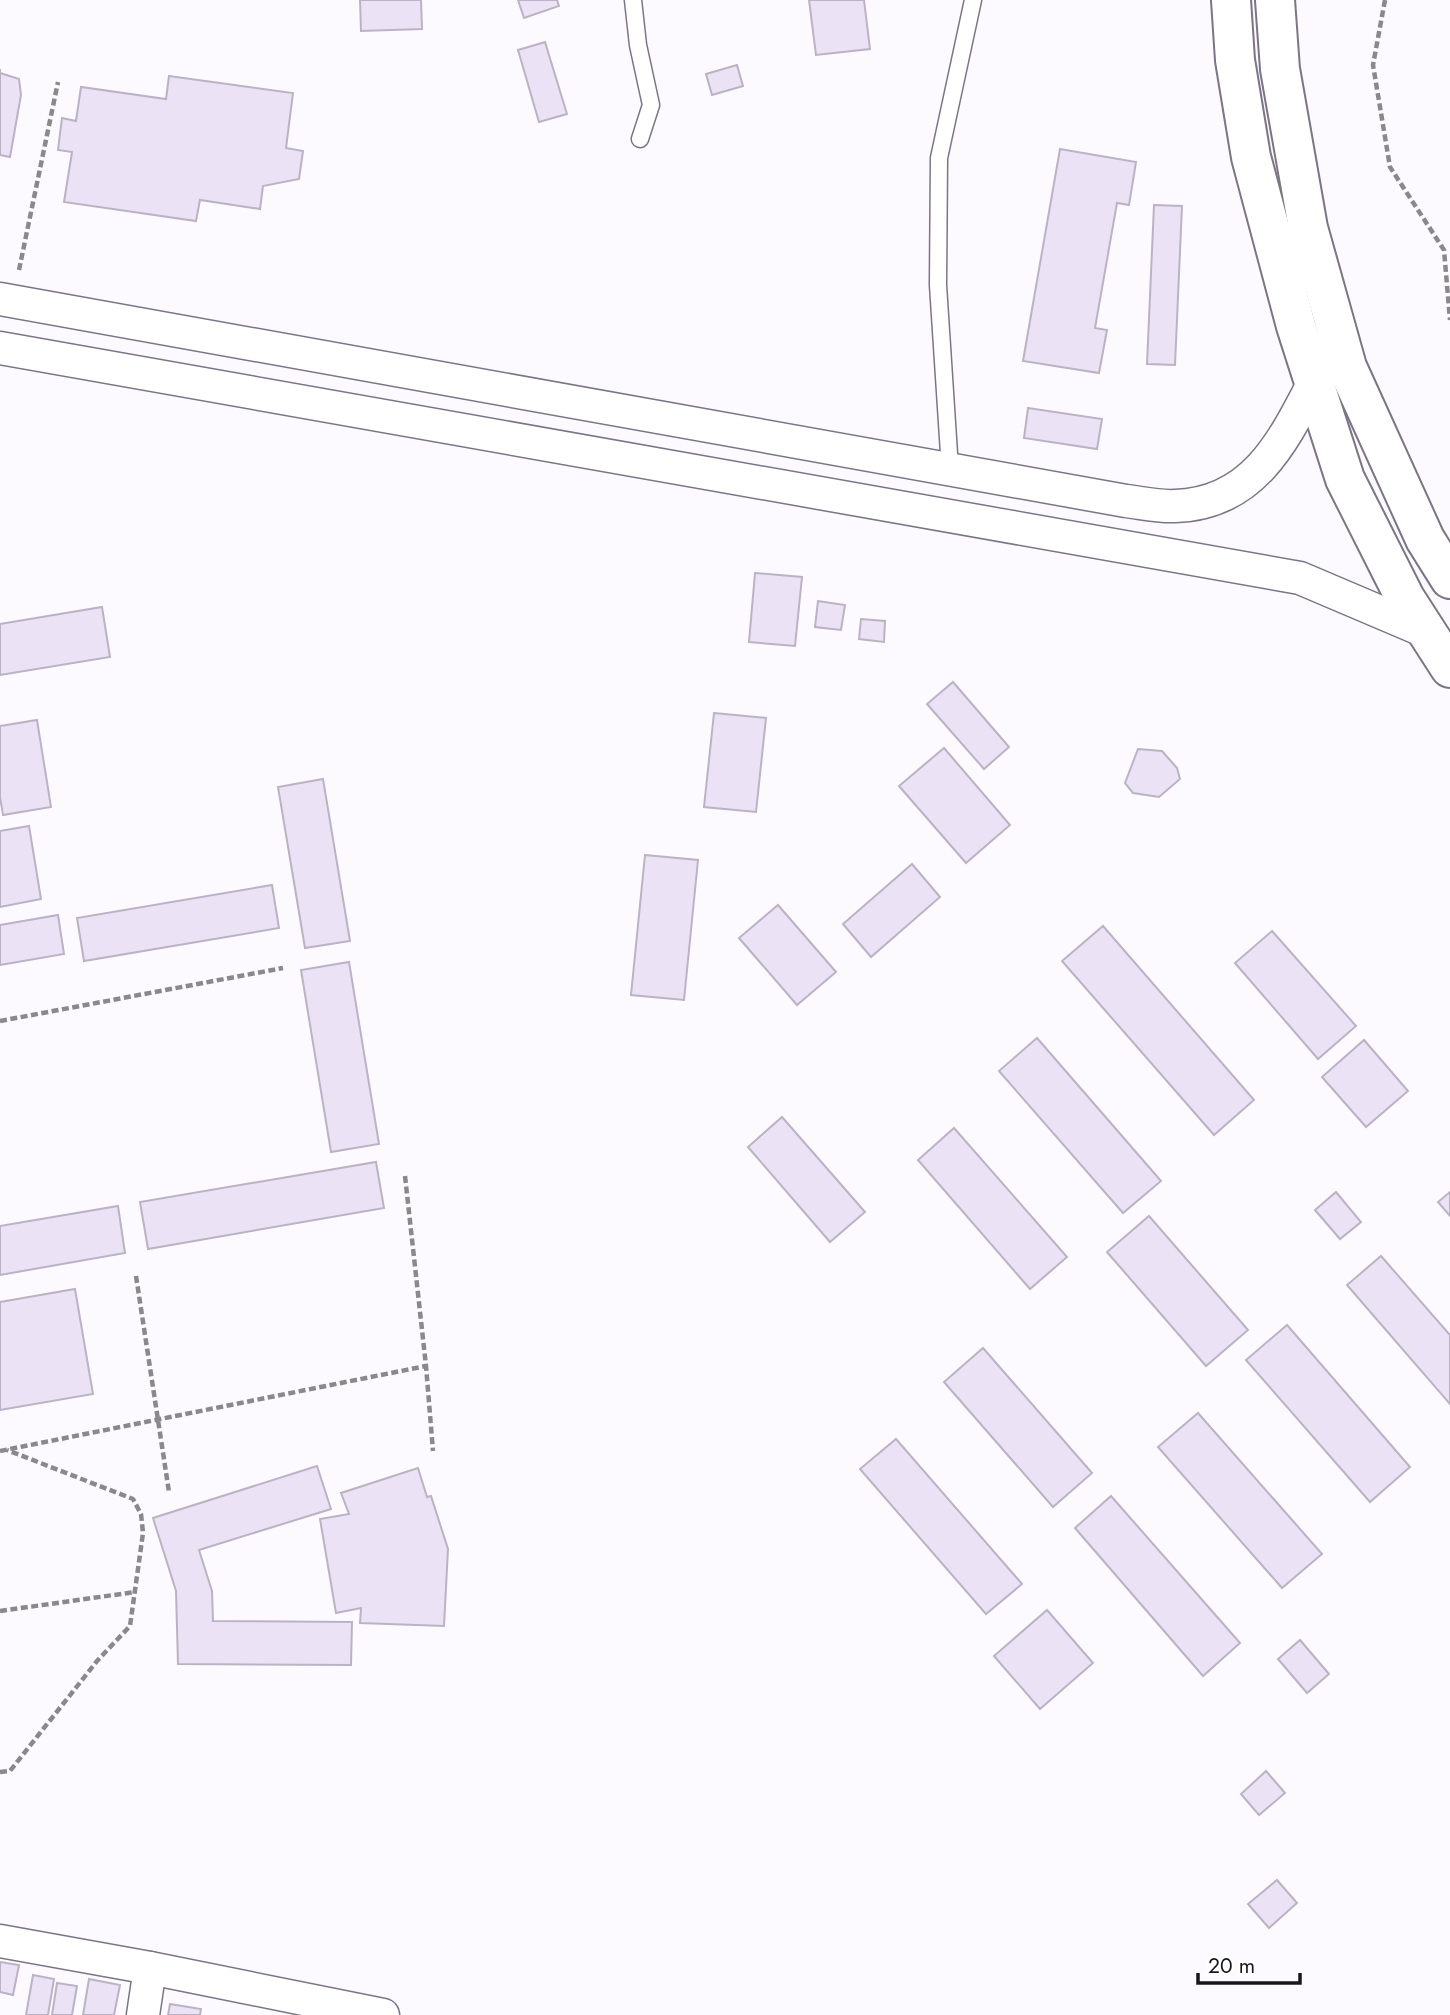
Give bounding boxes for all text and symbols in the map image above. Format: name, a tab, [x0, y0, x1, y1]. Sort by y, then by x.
scale bar	[1198, 1941, 1300, 1985]
text: 20 m	[1208, 1951, 1255, 1981]

